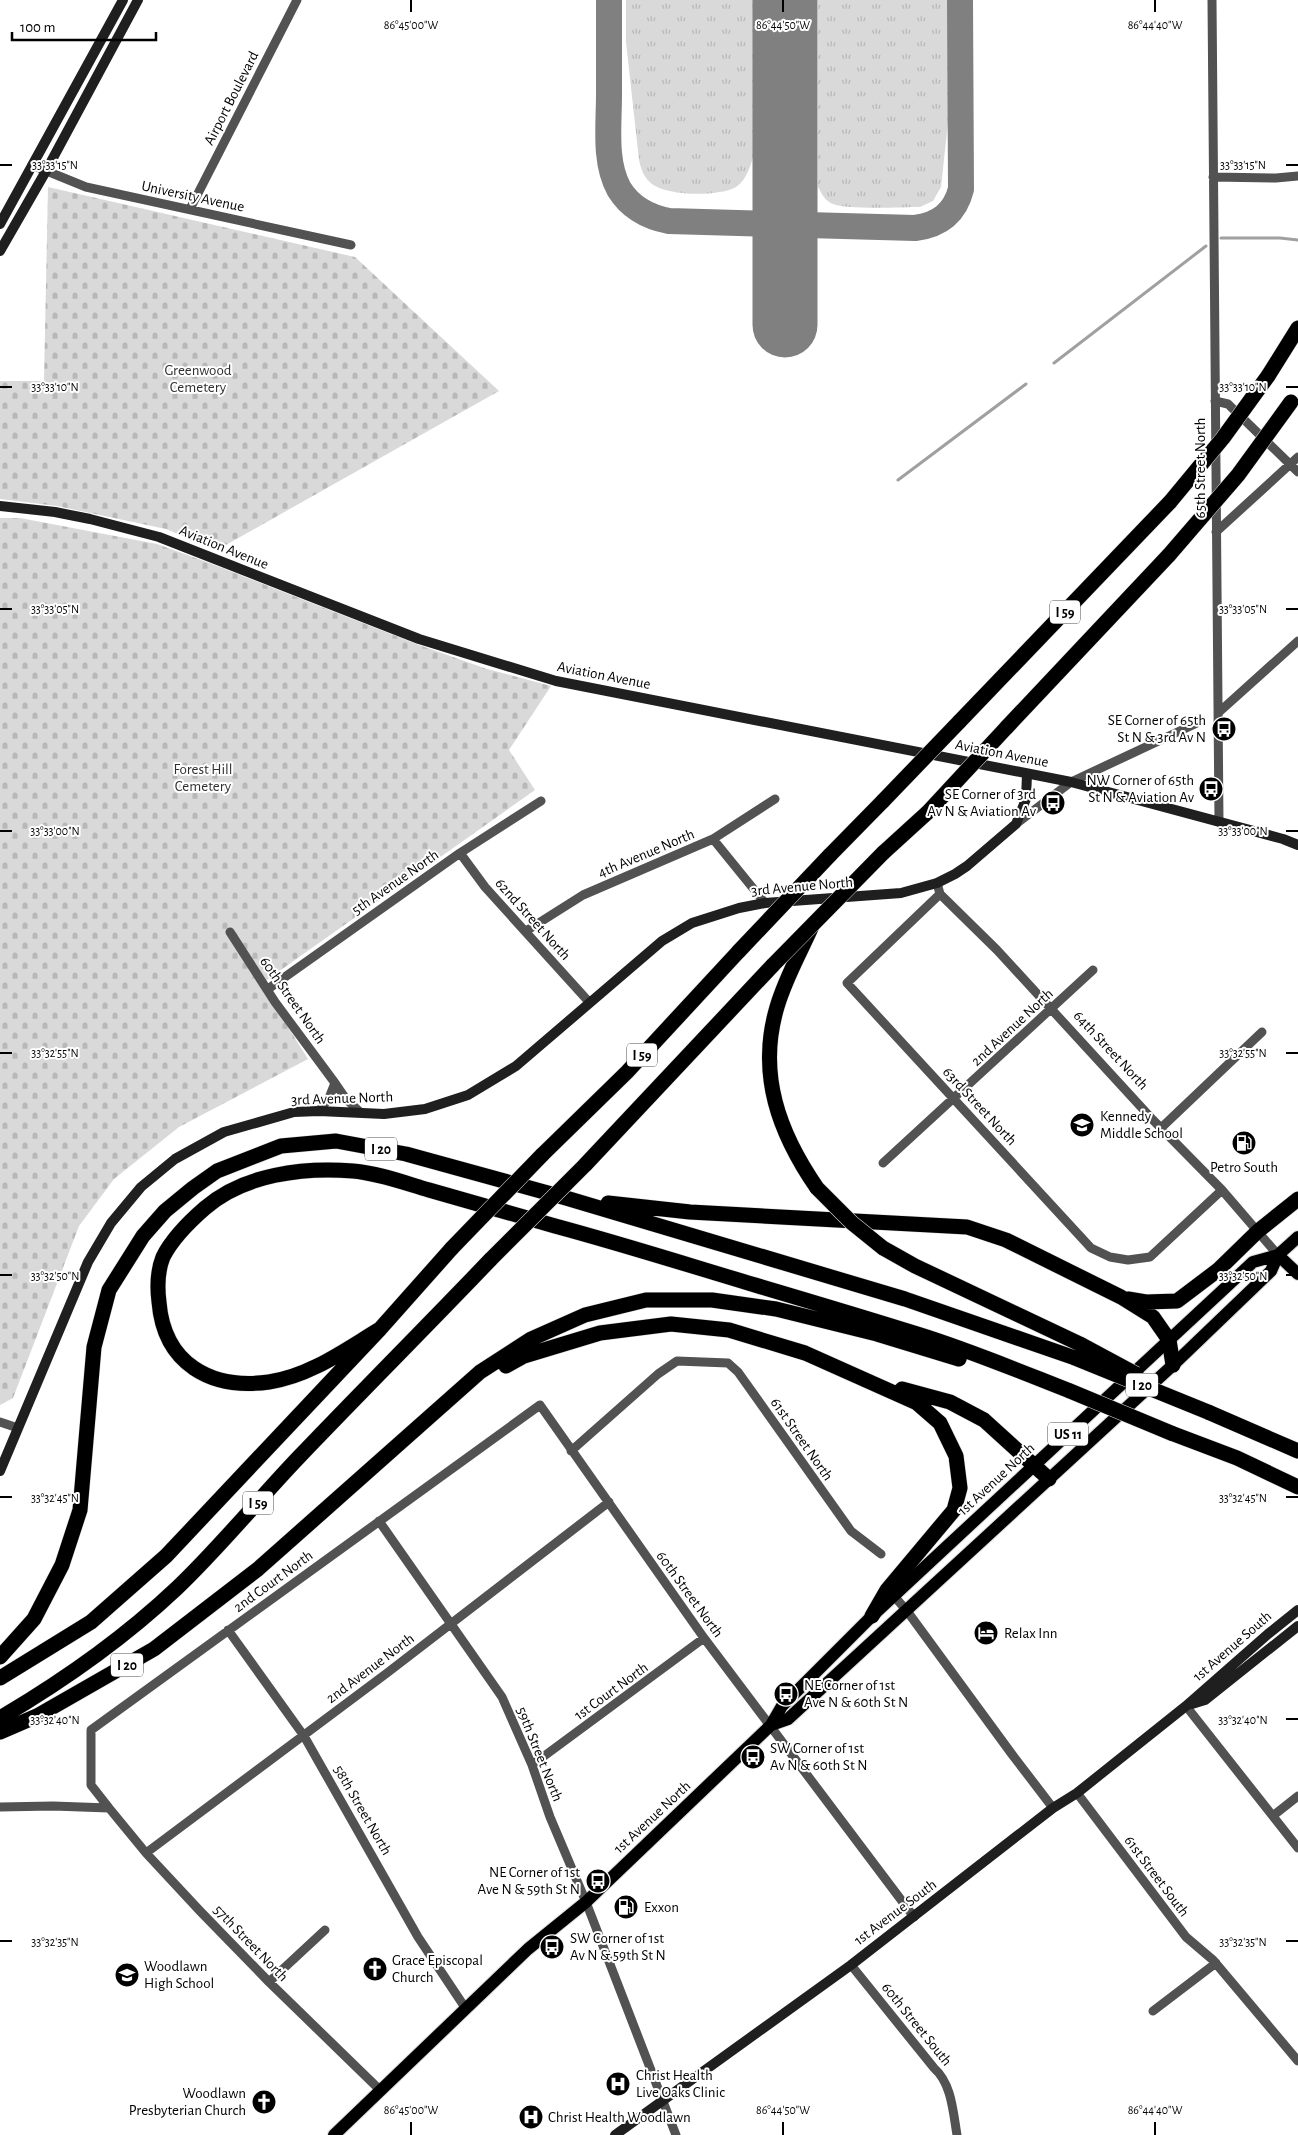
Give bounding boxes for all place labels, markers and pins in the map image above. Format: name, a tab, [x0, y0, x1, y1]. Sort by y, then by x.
place label: SE Corner of 65th St N & 3rd Av N	[1108, 713, 1206, 745]
bus stop icon: SE Corner of 65th St N & 3rd Av N	[1211, 716, 1237, 742]
place label: NW Corner of 65th St N & Aviation Av	[1087, 773, 1195, 805]
bus stop icon: NW Corner of 65th St N & Aviation Av	[1198, 776, 1224, 802]
place label: SE Corner of 3rd Av N & Aviation Av	[927, 787, 1037, 819]
bus stop icon: SE Corner of 3rd Av N & Aviation Av	[1040, 790, 1066, 816]
place label: Kennedy Middle School	[1100, 1109, 1183, 1141]
school or university icon: Kennedy Middle School	[1069, 1112, 1095, 1138]
fuel station icon: Petro South	[1231, 1130, 1257, 1156]
place label: Petro South	[1210, 1160, 1278, 1175]
hotel icon: Relax Inn	[973, 1620, 999, 1646]
place label: Relax Inn	[1004, 1626, 1058, 1641]
place label: NE Corner of 1st Ave N & 60th St N	[804, 1678, 908, 1710]
bus stop icon: NE Corner of 1st Ave N & 60th St N	[773, 1681, 799, 1707]
place label: SW Corner of 1st Av N & 60th St N	[770, 1741, 867, 1773]
bus stop icon: SW Corner of 1st Av N & 60th St N	[740, 1744, 766, 1770]
place label: NE Corner of 1st Ave N & 59th St N	[478, 1865, 580, 1897]
bus stop icon: NE Corner of 1st Ave N & 59th St N	[585, 1868, 611, 1894]
fuel station icon: Exxon	[613, 1894, 639, 1920]
place label: Exxon	[644, 1900, 679, 1915]
place label: SW Corner of 1st Av N & 59th St N	[570, 1931, 666, 1963]
bus stop icon: SW Corner of 1st Av N & 59th St N	[539, 1934, 565, 1960]
place label: Grace Episcopal Church	[392, 1953, 483, 1985]
church icon: Grace Episcopal Church	[362, 1956, 388, 1982]
place label: Woodlawn High School	[144, 1959, 214, 1991]
school or university icon: Woodlawn High School	[114, 1962, 140, 1988]
place label: Christ Health Live Oaks Clinic	[636, 2068, 725, 2100]
hospital icon: Christ Health Live Oaks Clinic	[605, 2071, 631, 2097]
place label: Woodlawn Presbyterian Church	[129, 2086, 246, 2118]
church icon: Woodlawn Presbyterian Church	[251, 2089, 277, 2115]
hospital icon: Christ Health Woodlawn	[518, 2104, 544, 2130]
place label: Christ Health Woodlawn	[548, 2110, 691, 2125]

